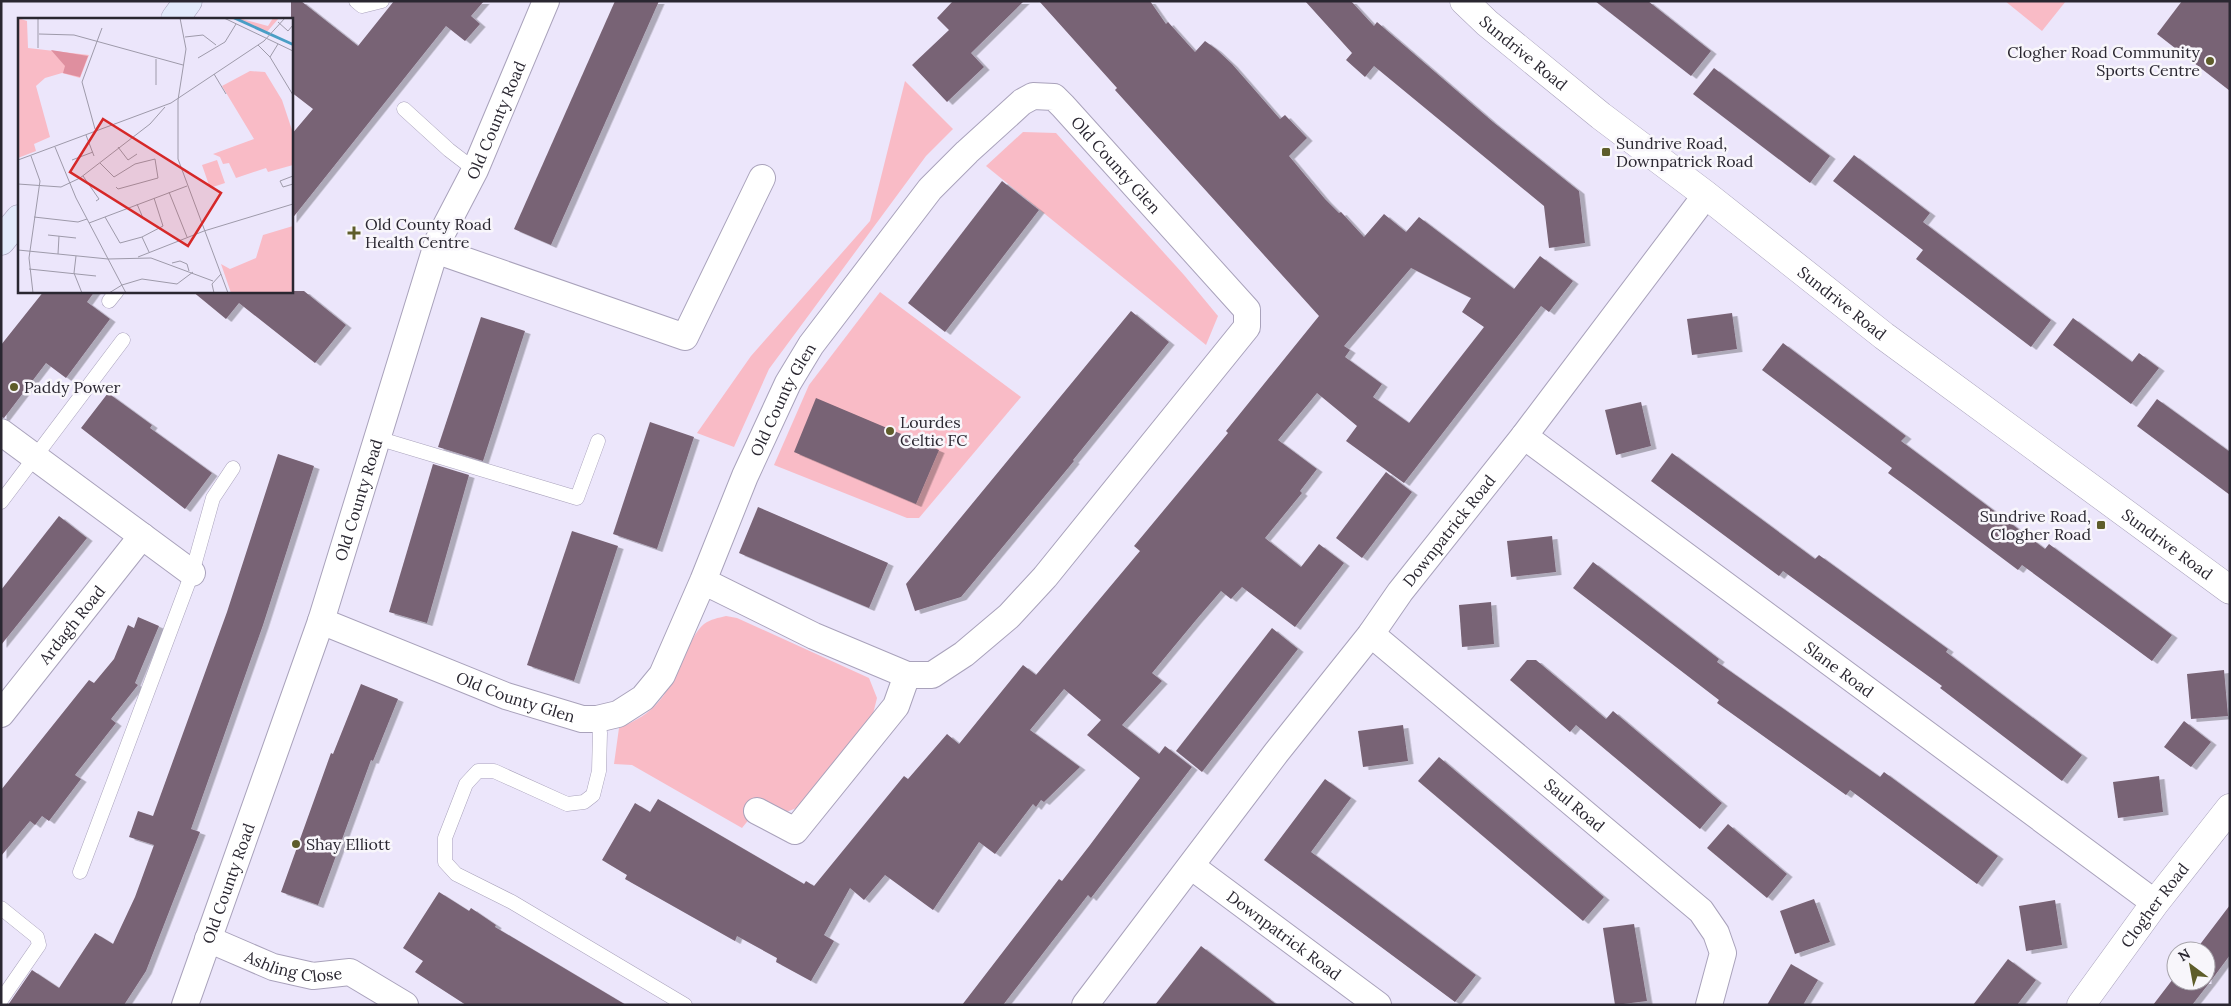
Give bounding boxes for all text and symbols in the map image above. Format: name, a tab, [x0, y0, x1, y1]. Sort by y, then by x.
street label: Sundrive Road	[1475, 11, 1572, 95]
inset map	[18, 18, 292, 292]
place label: Clogher Road Community Sports Centre	[2007, 42, 2201, 80]
marker: Clogher Road Community Sports Centre	[2204, 55, 2216, 67]
street label: Old County Road	[462, 58, 530, 183]
street label: Old County Glen	[1067, 112, 1165, 218]
place label: Sundrive Road, Downpatrick Road	[1616, 133, 1754, 171]
marker: Sundrive Road, Downpatrick Road	[1600, 146, 1612, 158]
place label: Old County Road Health Centre	[365, 214, 492, 252]
marker: Old County Road Health Centre	[347, 226, 361, 240]
street label: Sundrive Road	[1794, 262, 1891, 344]
street label: Old County Glen	[746, 339, 820, 459]
place label: Paddy Power	[24, 377, 121, 397]
marker: Paddy Power	[8, 381, 20, 393]
place label: Lourdes Celtic FC	[900, 412, 967, 450]
marker: Lourdes Celtic FC	[884, 425, 896, 437]
street label: Old County Road	[330, 436, 387, 563]
street label: Downpatrick Road	[1398, 470, 1500, 591]
street label: Sundrive Road	[2118, 504, 2217, 584]
place label: Sundrive Road, Clogher Road	[1980, 506, 2091, 544]
marker: Sundrive Road, Clogher Road	[2095, 519, 2107, 531]
street label: Ardagh Road	[34, 581, 109, 669]
street label: Slane Road	[1800, 637, 1878, 702]
street label: Old County Glen	[453, 667, 578, 726]
street label: Saul Road	[1541, 774, 1609, 836]
street label: Old County Road	[198, 820, 259, 946]
place label: Shay Elliott	[306, 834, 391, 854]
marker: Shay Elliott	[290, 838, 302, 850]
street label: Clogher Road	[2116, 859, 2193, 951]
street label: Downpatrick Road	[1223, 886, 1346, 984]
north arrow	[2166, 941, 2216, 991]
text: N	[2175, 944, 2194, 965]
street label: Ashling Close	[241, 946, 343, 986]

